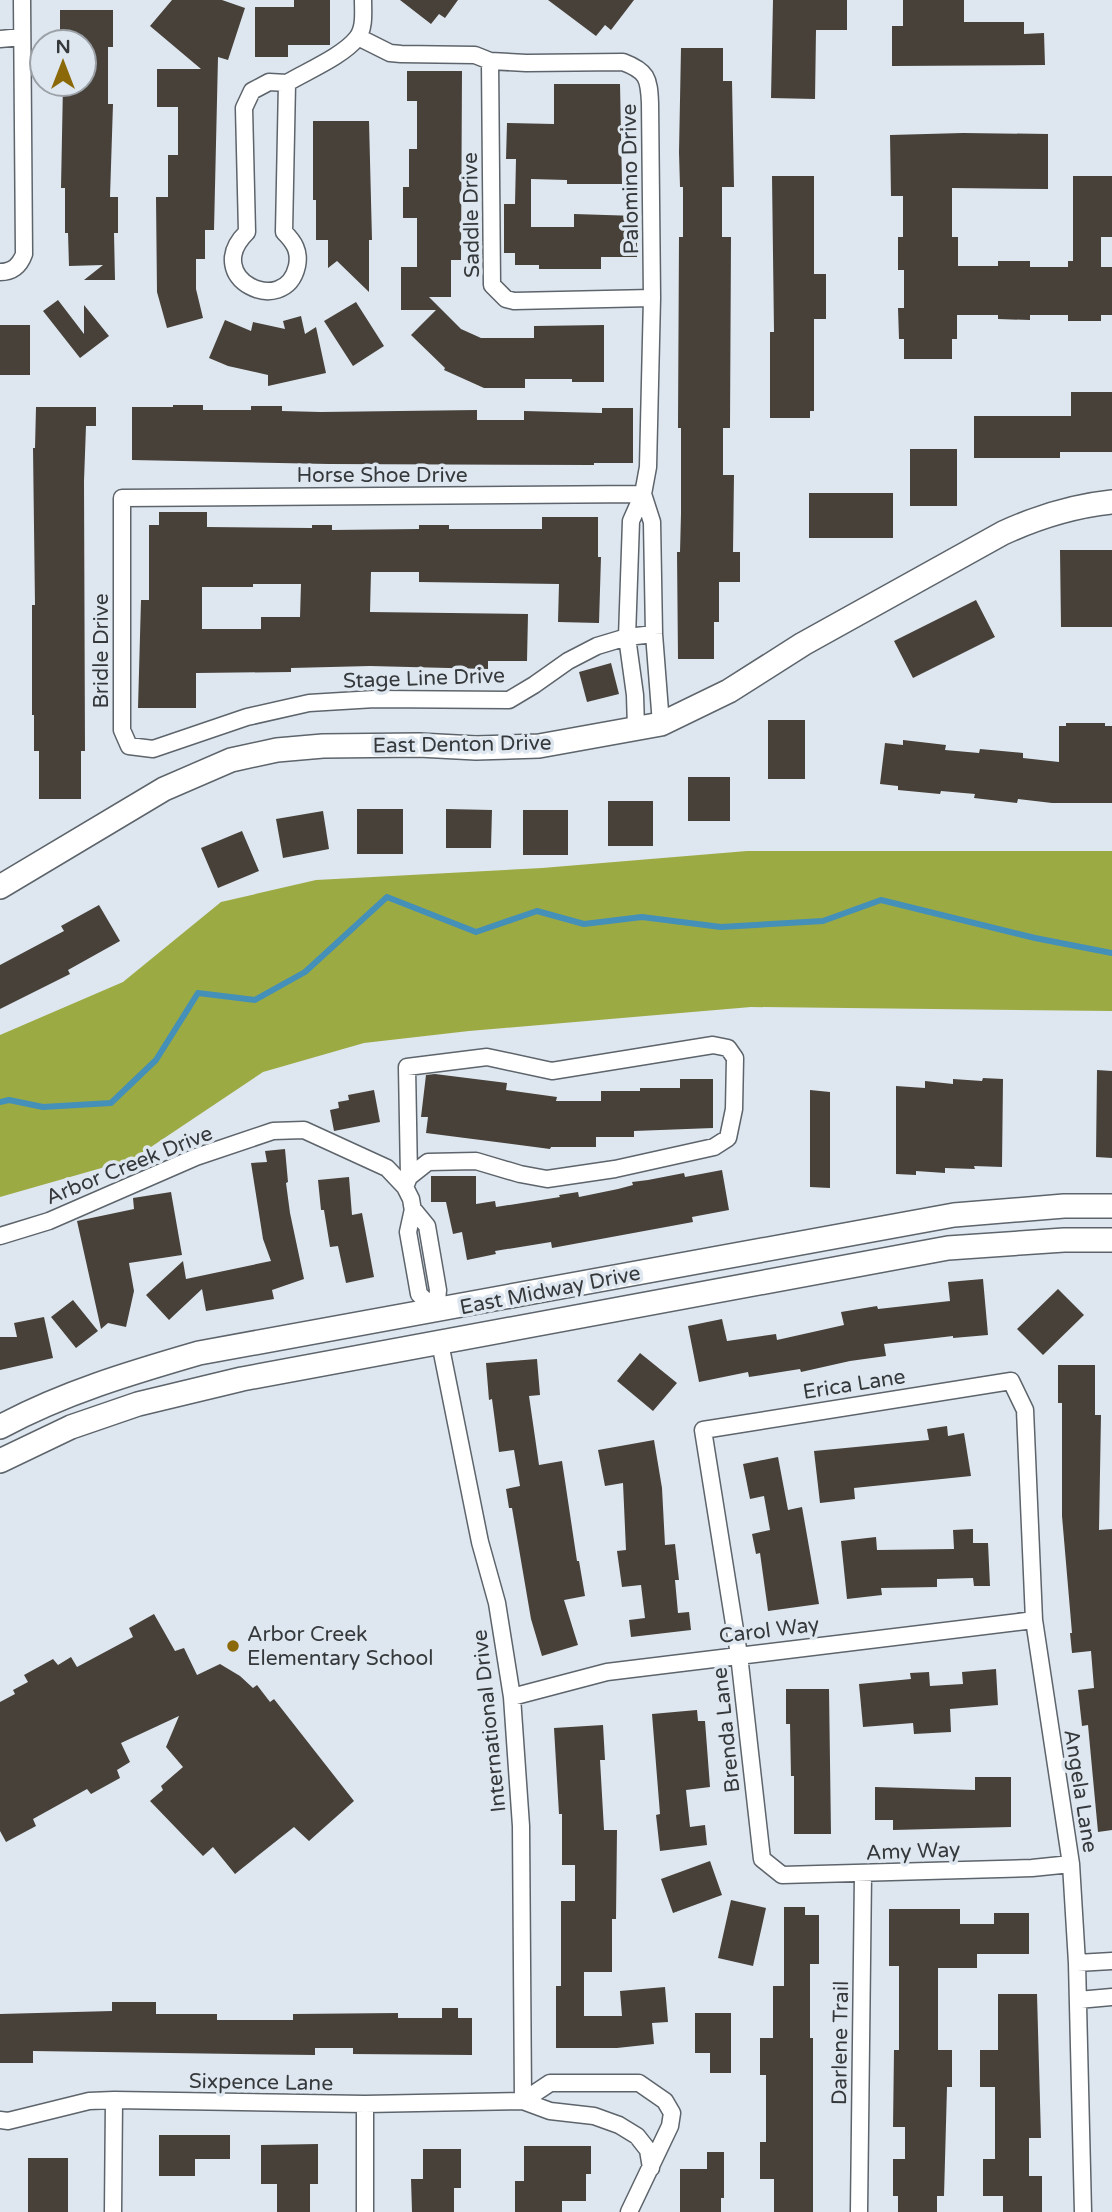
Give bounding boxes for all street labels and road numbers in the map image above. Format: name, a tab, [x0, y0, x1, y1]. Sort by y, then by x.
street label: Palomino Drive	[617, 103, 644, 255]
street label: Saddle Drive	[458, 152, 485, 278]
street label: Horse Shoe Drive	[296, 463, 468, 488]
street label: Bridle Drive	[89, 593, 114, 709]
street label: Stage Line Drive	[343, 663, 506, 694]
street label: East Denton Drive	[372, 730, 552, 759]
street label: Arbor Creek Drive	[42, 1121, 216, 1210]
street label: East Midway Drive	[458, 1261, 643, 1320]
street label: Erica Lane	[801, 1364, 907, 1405]
street label: Carol Way	[717, 1612, 821, 1649]
street label: International Drive	[467, 1628, 512, 1813]
street label: Brenda Lane	[707, 1666, 746, 1794]
street label: Angela Lane	[1058, 1728, 1103, 1855]
street label: Amy Way	[865, 1837, 961, 1866]
street label: Darlene Trail	[827, 1981, 854, 2105]
street label: Sixpence Lane	[189, 2069, 333, 2096]

